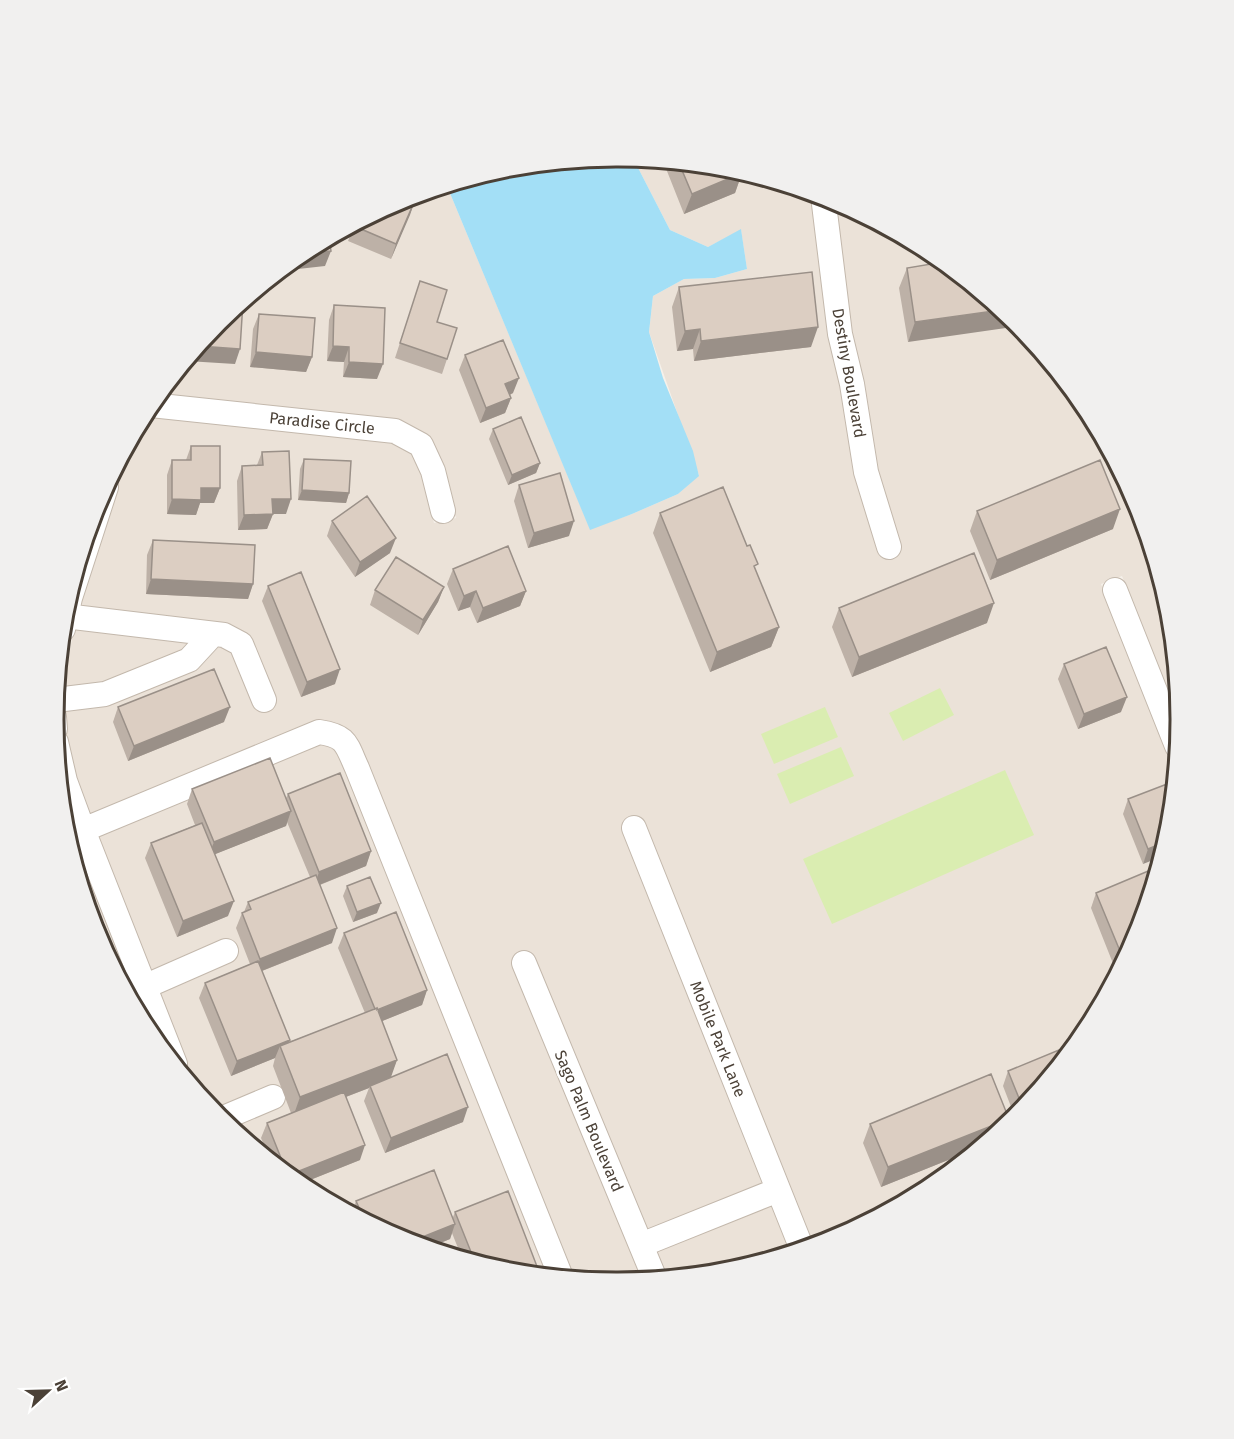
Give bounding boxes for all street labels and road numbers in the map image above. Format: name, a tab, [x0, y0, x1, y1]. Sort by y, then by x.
street label: Destiny Boulevard	[828, 307, 870, 439]
street label: Paradise Circle	[268, 408, 376, 438]
street label: Mobile Park Lane	[686, 978, 750, 1100]
street label: Sago Palm Boulevard	[551, 1047, 627, 1195]

